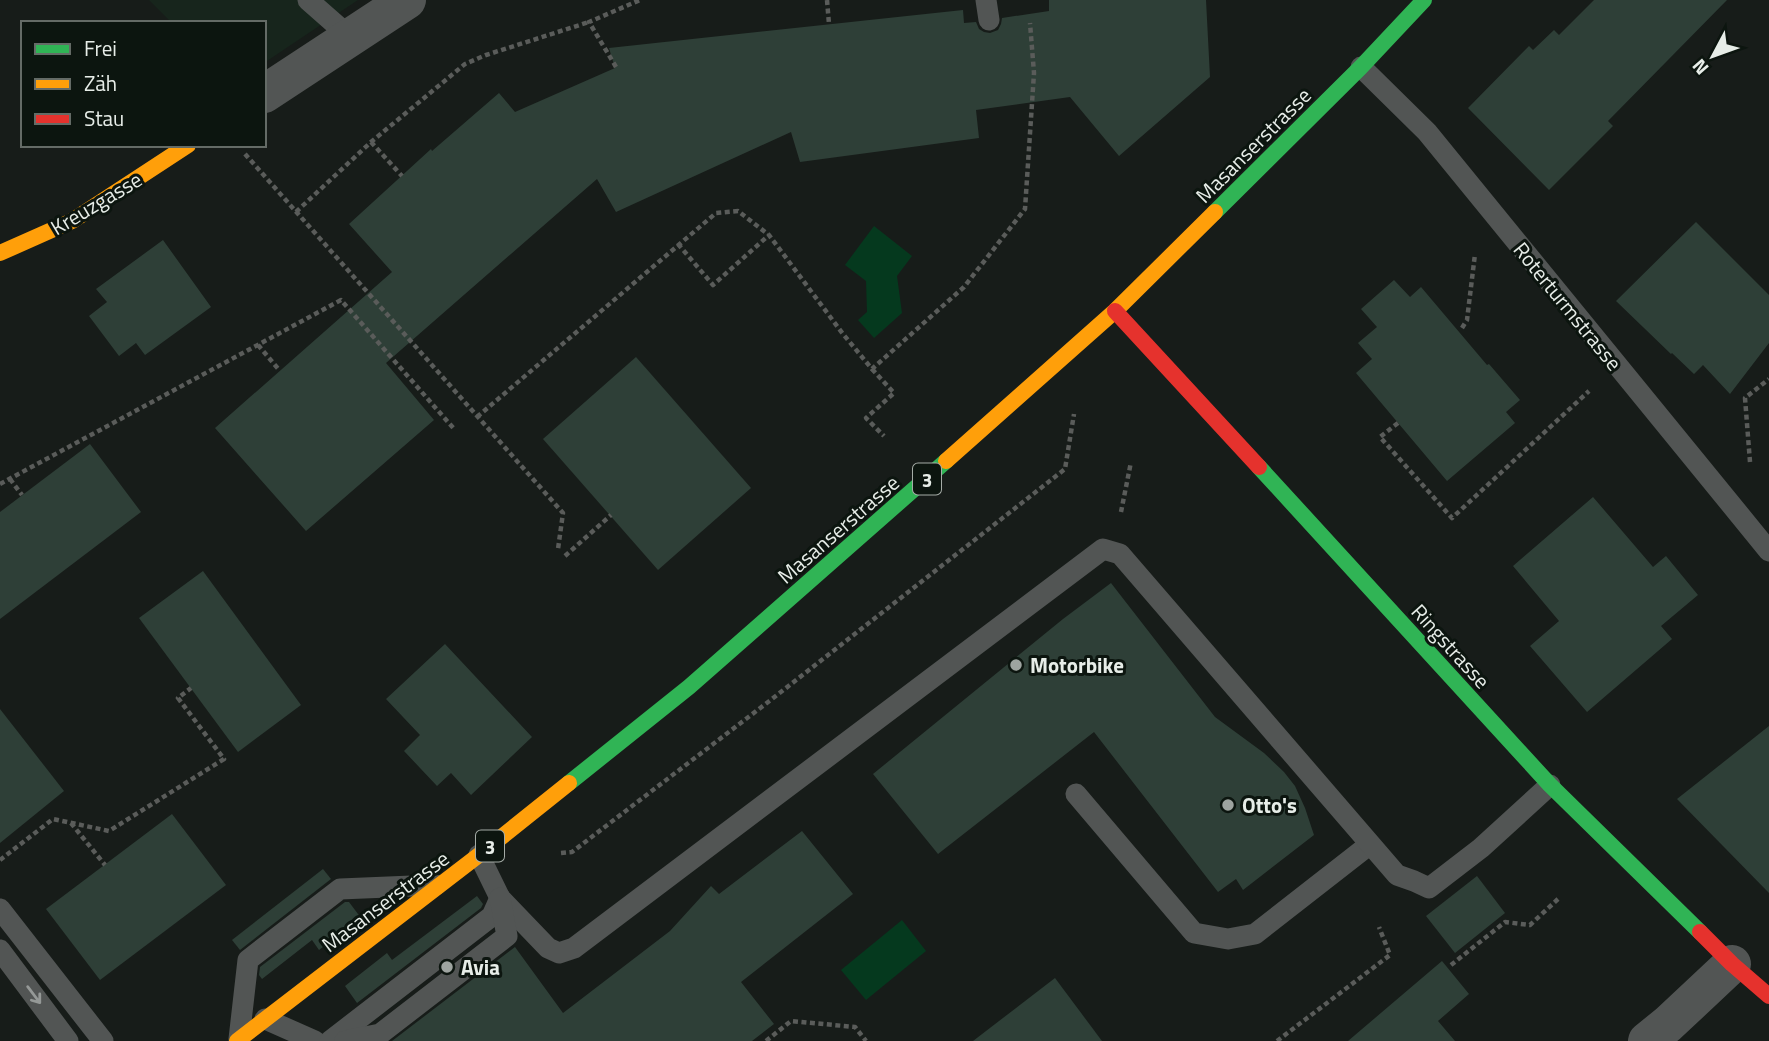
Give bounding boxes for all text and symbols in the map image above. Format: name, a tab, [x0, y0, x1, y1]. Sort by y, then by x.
legend	[21, 21, 266, 147]
north arrow	[1678, 21, 1748, 91]
text: Frei	[84, 32, 117, 64]
text: N	[1685, 53, 1715, 82]
text: Zäh	[84, 67, 117, 99]
street label: Masanserstrasse	[1188, 80, 1318, 210]
text: Stau	[84, 102, 124, 134]
street label: Kreuzgasse	[44, 163, 148, 243]
street label: Roterturmstrasse	[1506, 235, 1630, 377]
road number: 3	[913, 464, 941, 494]
street label: Masanserstrasse	[770, 467, 906, 591]
street label: Ringstrasse	[1404, 596, 1498, 696]
place label: Motorbike	[1030, 649, 1124, 681]
marker: Motorbike	[1008, 657, 1024, 673]
place label: Otto's	[1242, 789, 1297, 821]
marker: Otto's	[1220, 797, 1236, 813]
road number: 3	[476, 831, 504, 862]
street label: Masanserstrasse	[315, 842, 455, 960]
place label: Avia	[461, 951, 500, 983]
marker: Avia	[439, 959, 455, 975]
one-way arrow	[27, 985, 41, 1004]

